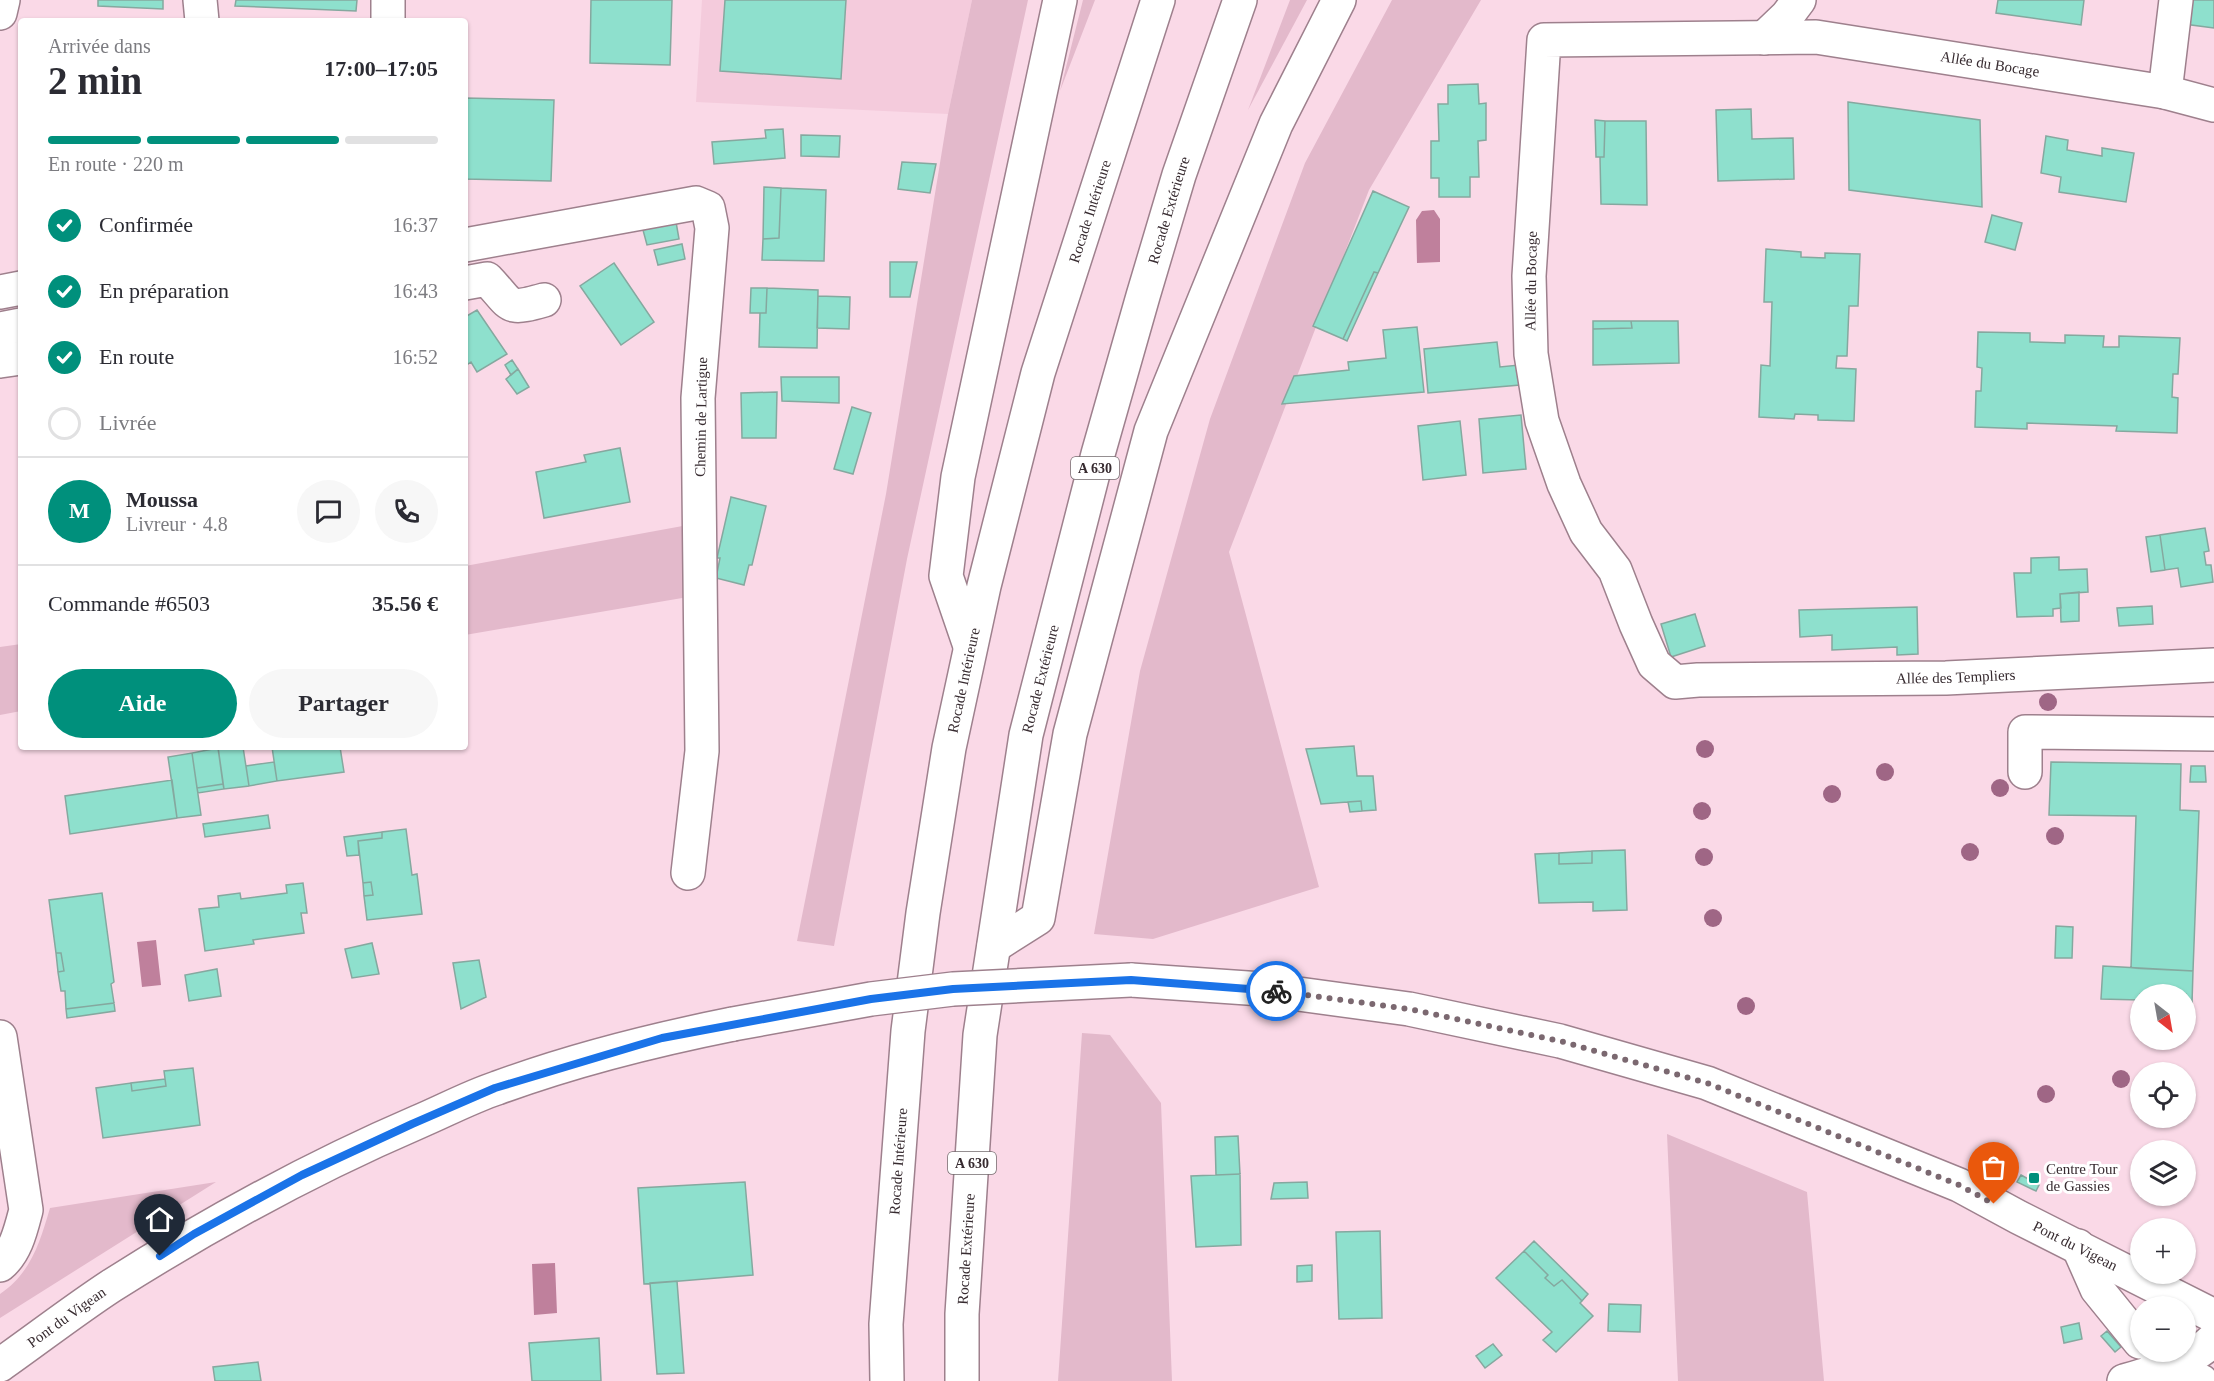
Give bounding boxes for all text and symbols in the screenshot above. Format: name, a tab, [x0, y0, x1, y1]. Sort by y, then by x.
text: Arrivée dans	[48, 35, 151, 57]
street label: Allée du Bocage	[1939, 48, 2041, 80]
text: 17:00–17:05	[324, 56, 438, 81]
text: 2 min	[48, 59, 142, 102]
text: En route · 220 m	[48, 153, 184, 175]
street label: Rocade Extérieure	[1145, 154, 1193, 266]
street label: Rocade Intérieure	[1066, 158, 1114, 265]
icon: check	[48, 209, 81, 242]
text: Confirmée	[99, 212, 193, 237]
text: 16:37	[392, 214, 438, 236]
street label: Allée du Bocage	[1522, 231, 1540, 331]
icon: check	[48, 275, 81, 308]
text: En préparation	[99, 278, 229, 303]
text: 16:43	[392, 280, 438, 302]
icon: check	[48, 341, 81, 374]
text: En route	[99, 344, 174, 369]
text: 16:52	[392, 346, 438, 368]
street label: Chemin de Lartigue	[692, 357, 710, 477]
text: Livrée	[99, 410, 156, 435]
road number: A 630	[1071, 457, 1119, 479]
button: chat	[297, 480, 360, 543]
button: phone	[375, 480, 438, 543]
text: Moussa	[126, 487, 198, 512]
text: M	[69, 498, 90, 523]
text: Livreur · 4.8	[126, 513, 228, 535]
text: Commande #6503	[48, 591, 210, 616]
text: 35.56 €	[372, 591, 438, 616]
street label: Rocade Extérieure	[1019, 623, 1062, 735]
street label: Rocade Intérieure	[944, 626, 983, 734]
street label: Allée des Templiers	[1896, 667, 2016, 686]
button: Aide	[48, 669, 237, 738]
button: Partager	[249, 669, 438, 738]
courier	[1246, 961, 1306, 1021]
icon: bike	[1260, 975, 1293, 1008]
north arrow	[2130, 984, 2196, 1050]
map controls	[2130, 984, 2196, 1362]
button: locate	[2130, 1062, 2196, 1128]
street label: Rocade Intérieure	[886, 1107, 910, 1215]
button: layers	[2130, 1140, 2196, 1206]
pin	[1968, 1142, 2019, 1204]
icon: bag	[1977, 1151, 2010, 1184]
road number: A 630	[948, 1152, 996, 1174]
place label: Centre Tour de Gassies	[2046, 1161, 2118, 1194]
marker: Centre Tour de Gassies	[2027, 1171, 2041, 1185]
street label: Rocade Extérieure	[955, 1193, 978, 1305]
pin	[134, 1194, 185, 1256]
icon: home	[143, 1203, 176, 1236]
street label: Pont du Vigean	[2030, 1218, 2120, 1274]
button: +	[2130, 1218, 2196, 1284]
street label: Pont du Vigean	[24, 1284, 109, 1351]
button: −	[2130, 1296, 2196, 1362]

